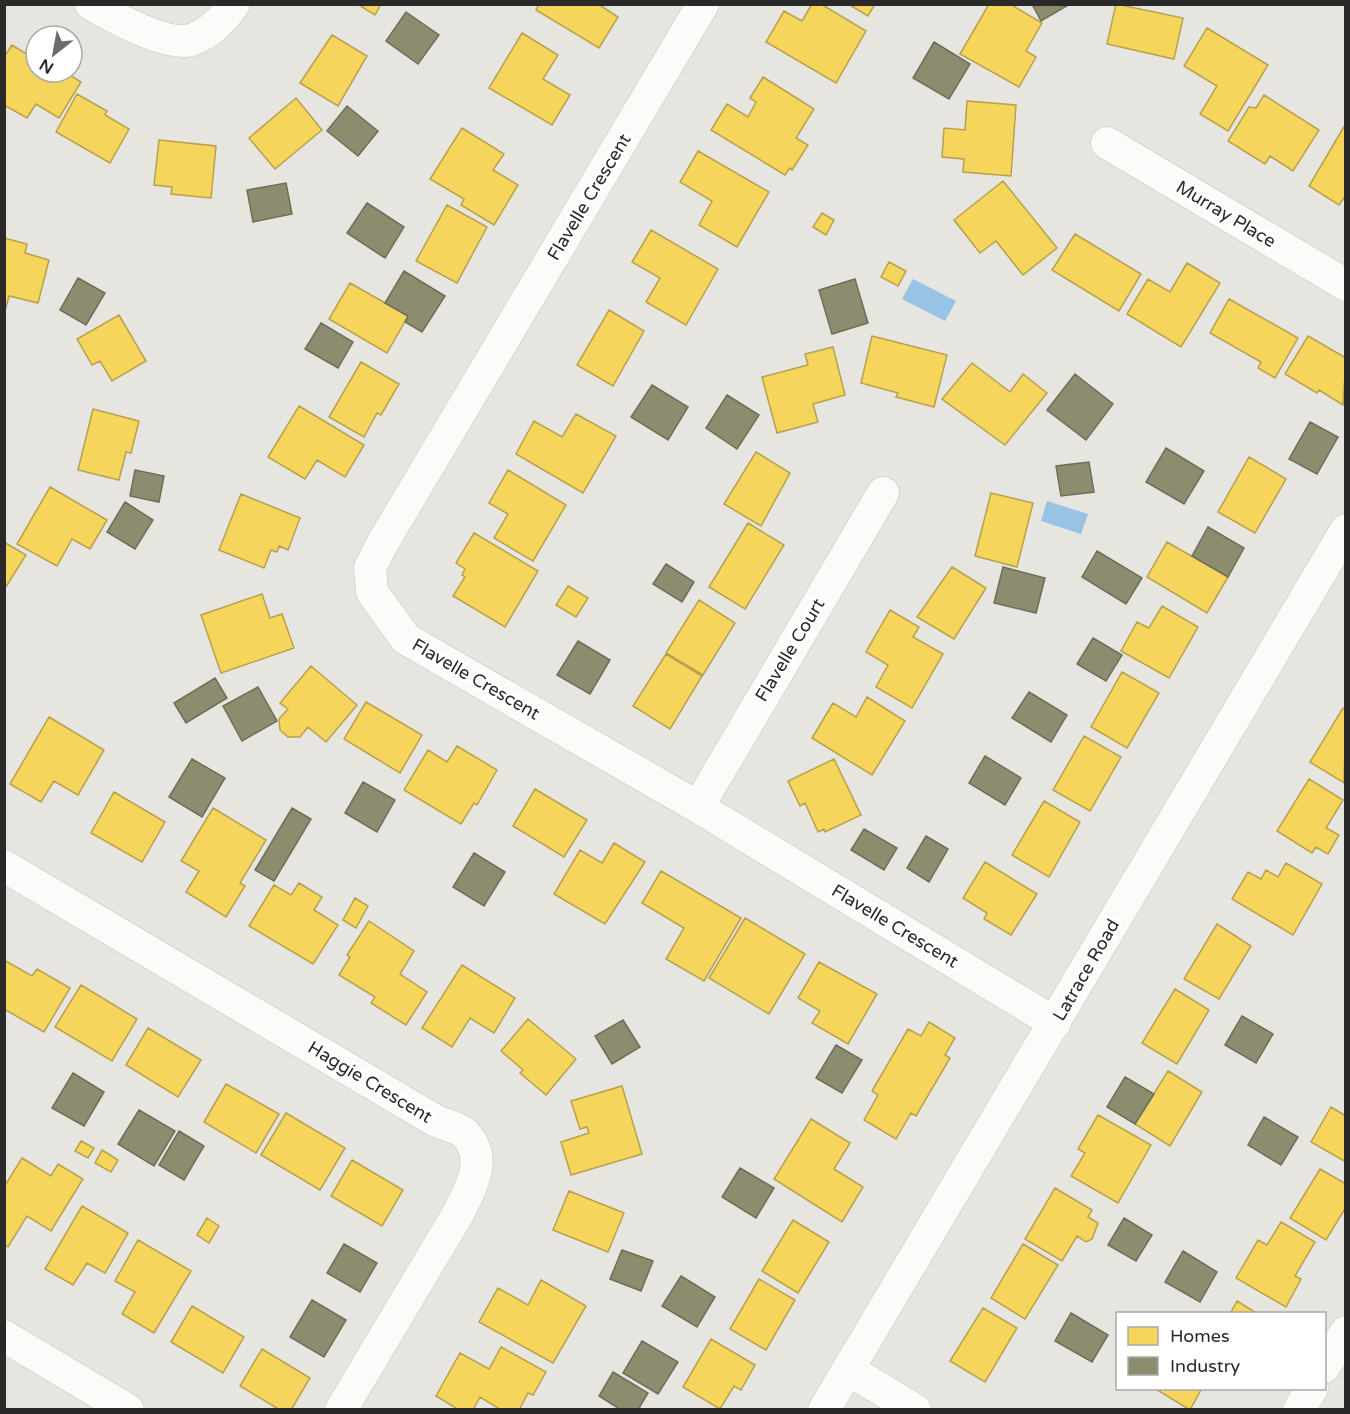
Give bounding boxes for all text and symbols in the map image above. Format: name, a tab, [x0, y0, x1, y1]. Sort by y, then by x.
north arrow	[24, 24, 84, 84]
text: N	[36, 54, 57, 78]
street label: Flavelle Crescent	[543, 130, 636, 264]
street label: Murray Place	[1172, 176, 1280, 252]
street label: Flavelle Court	[751, 594, 830, 706]
street label: Flavelle Crescent	[408, 634, 544, 725]
street label: Flavelle Crescent	[828, 880, 962, 973]
street label: Latrace Road	[1048, 915, 1124, 1025]
street label: Haggie Crescent	[304, 1036, 436, 1128]
legend	[1116, 1312, 1326, 1390]
text: Homes	[1170, 1325, 1230, 1347]
text: Industry	[1170, 1355, 1241, 1377]

